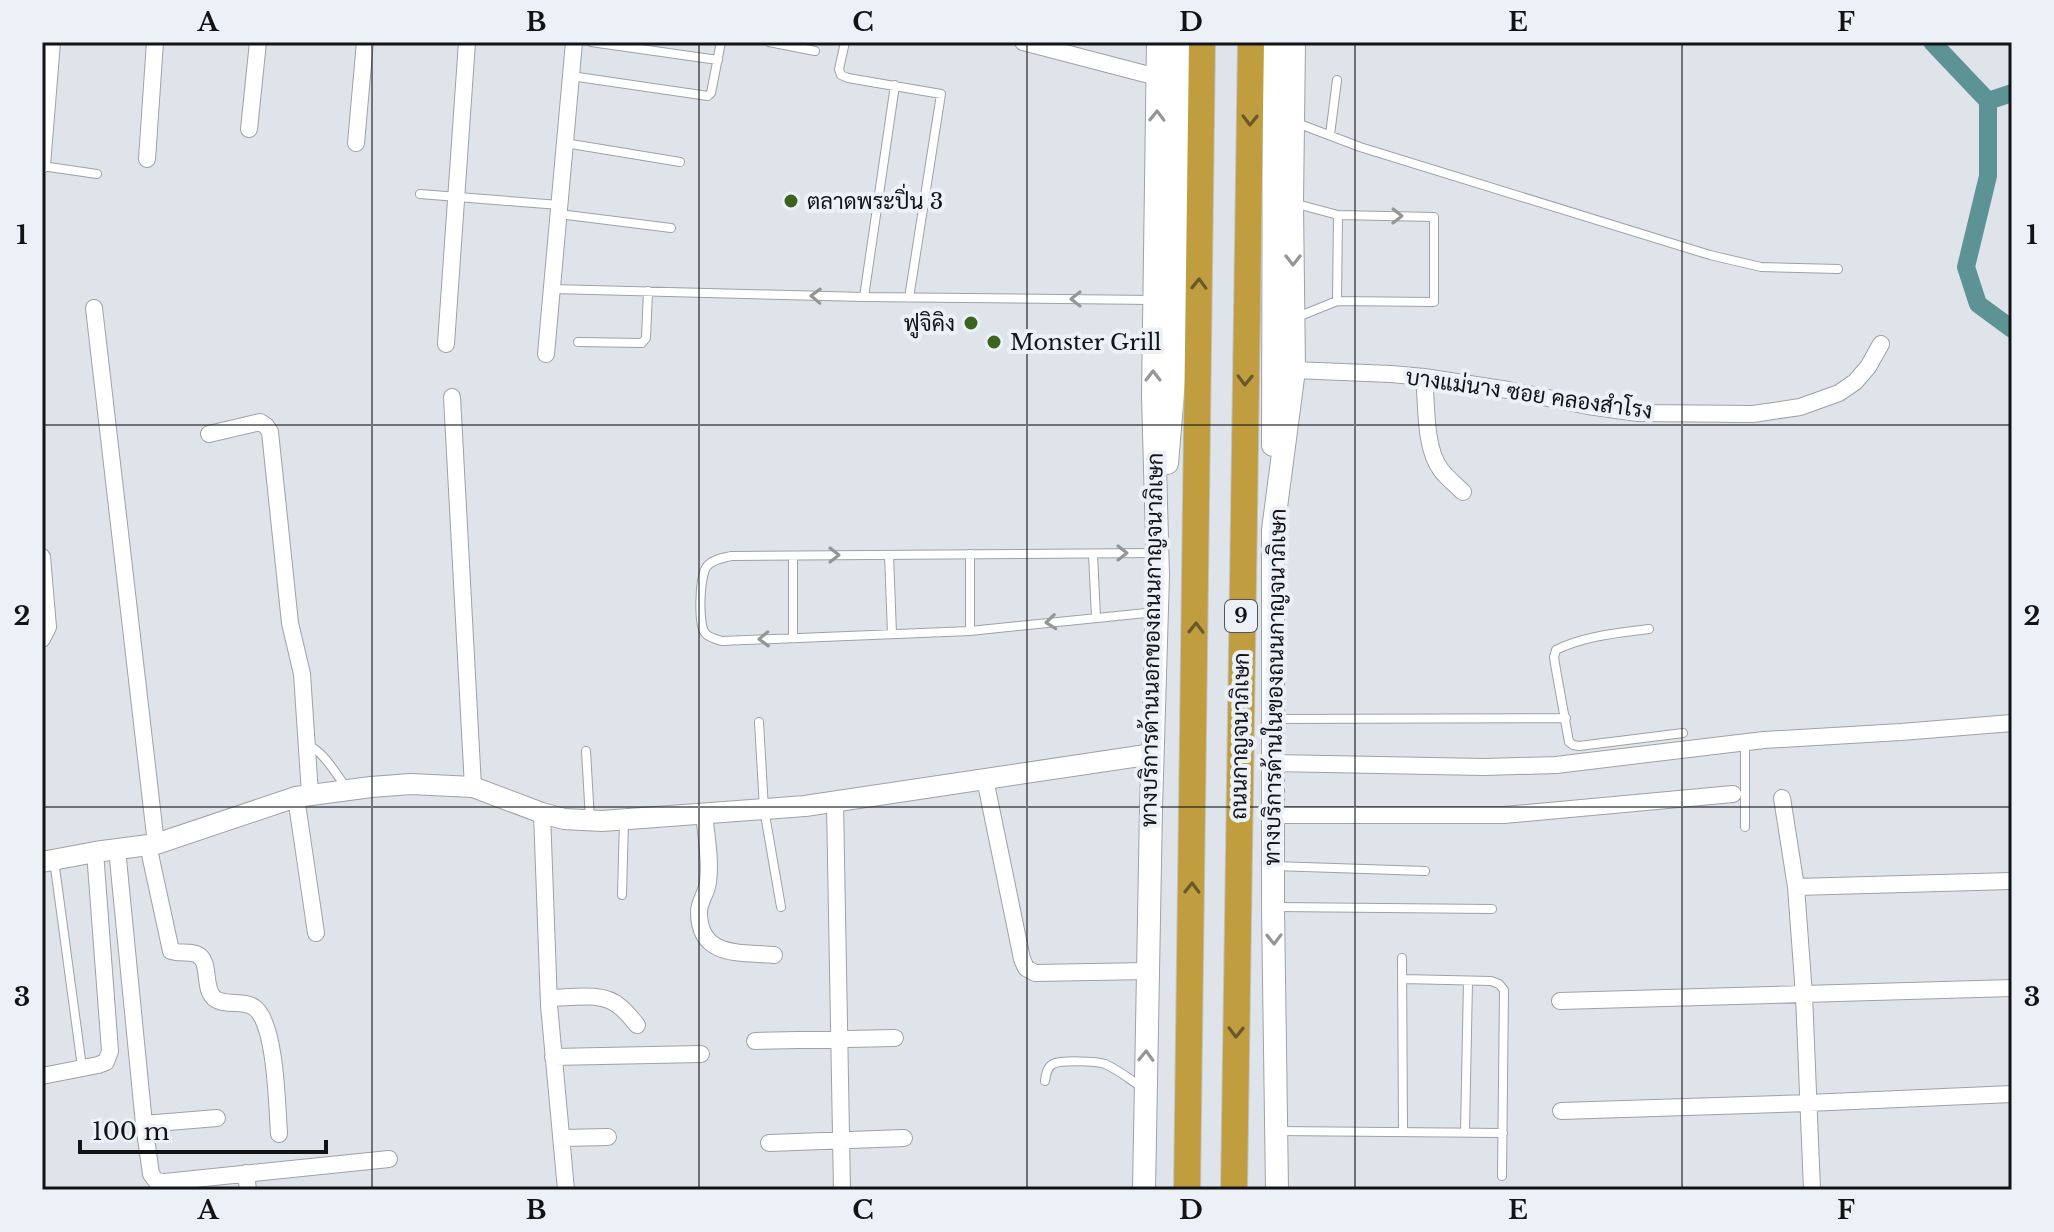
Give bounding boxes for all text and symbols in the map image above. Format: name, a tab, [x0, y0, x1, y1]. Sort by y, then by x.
text: A	[196, 6, 219, 38]
text: B	[526, 6, 546, 38]
text: C	[852, 6, 874, 38]
text: D	[1179, 6, 1203, 38]
text: E	[1508, 6, 1528, 38]
text: F	[1837, 6, 1855, 38]
one-way arrow	[1148, 109, 1166, 122]
one-way arrow	[1241, 114, 1258, 127]
place label: ตลาดพระปิ่น 3	[807, 183, 943, 215]
marker: ตลาดพระปิ่น 3	[782, 192, 800, 210]
one-way arrow	[1391, 208, 1404, 225]
text: 1	[16, 219, 28, 251]
text: 1	[2026, 219, 2038, 251]
one-way arrow	[1284, 254, 1302, 267]
one-way arrow	[1191, 277, 1208, 290]
one-way arrow	[809, 288, 822, 305]
one-way arrow	[1069, 290, 1082, 308]
place label: ฟูจิคิง	[904, 310, 955, 339]
marker: ฟูจิคิง	[962, 314, 980, 332]
place label: Monster Grill	[1010, 329, 1162, 356]
marker: Monster Grill	[985, 333, 1003, 351]
street label: บางแม่นาง ซอย คลองสำโรง	[1404, 362, 1654, 425]
one-way arrow	[1144, 369, 1162, 382]
one-way arrow	[1236, 374, 1254, 387]
street label: ทางบริการด้านนอกของถนนกาญจนาภิเษก	[1134, 453, 1169, 827]
street label: ทางบริการด้านในของถนนกาญจนาภิเษก	[1257, 508, 1292, 866]
one-way arrow	[1116, 544, 1129, 562]
one-way arrow	[828, 546, 841, 564]
text: 2	[14, 600, 30, 632]
road number: 9	[1225, 600, 1257, 632]
text: 2	[2024, 600, 2040, 632]
one-way arrow	[1044, 614, 1057, 631]
one-way arrow	[1187, 621, 1204, 634]
one-way arrow	[757, 630, 770, 647]
street label: ถนนกาญจนาภิเษก	[1225, 652, 1255, 820]
one-way arrow	[1183, 881, 1201, 894]
one-way arrow	[1265, 933, 1282, 946]
text: 3	[14, 981, 30, 1013]
text: 3	[2024, 981, 2040, 1013]
one-way arrow	[1227, 1026, 1245, 1039]
one-way arrow	[1137, 1049, 1155, 1062]
scale bar	[80, 1104, 326, 1154]
text: 100 m	[92, 1117, 170, 1146]
text: A	[196, 1194, 219, 1226]
text: B	[526, 1194, 546, 1226]
text: C	[852, 1194, 874, 1226]
text: D	[1179, 1194, 1203, 1226]
text: E	[1508, 1194, 1528, 1226]
text: F	[1837, 1194, 1855, 1226]

